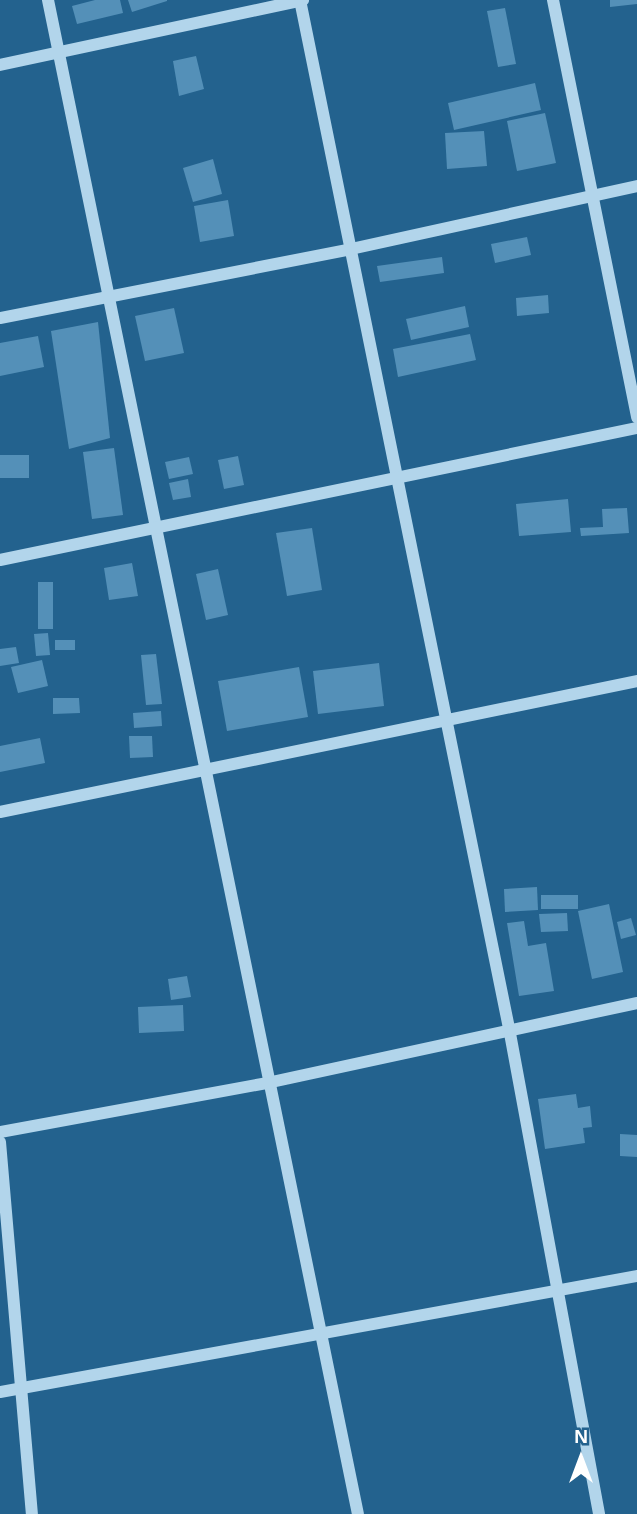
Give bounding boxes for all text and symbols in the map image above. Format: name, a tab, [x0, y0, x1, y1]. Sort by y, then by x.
north arrow	[546, 1423, 616, 1493]
text: N	[574, 1426, 588, 1447]

